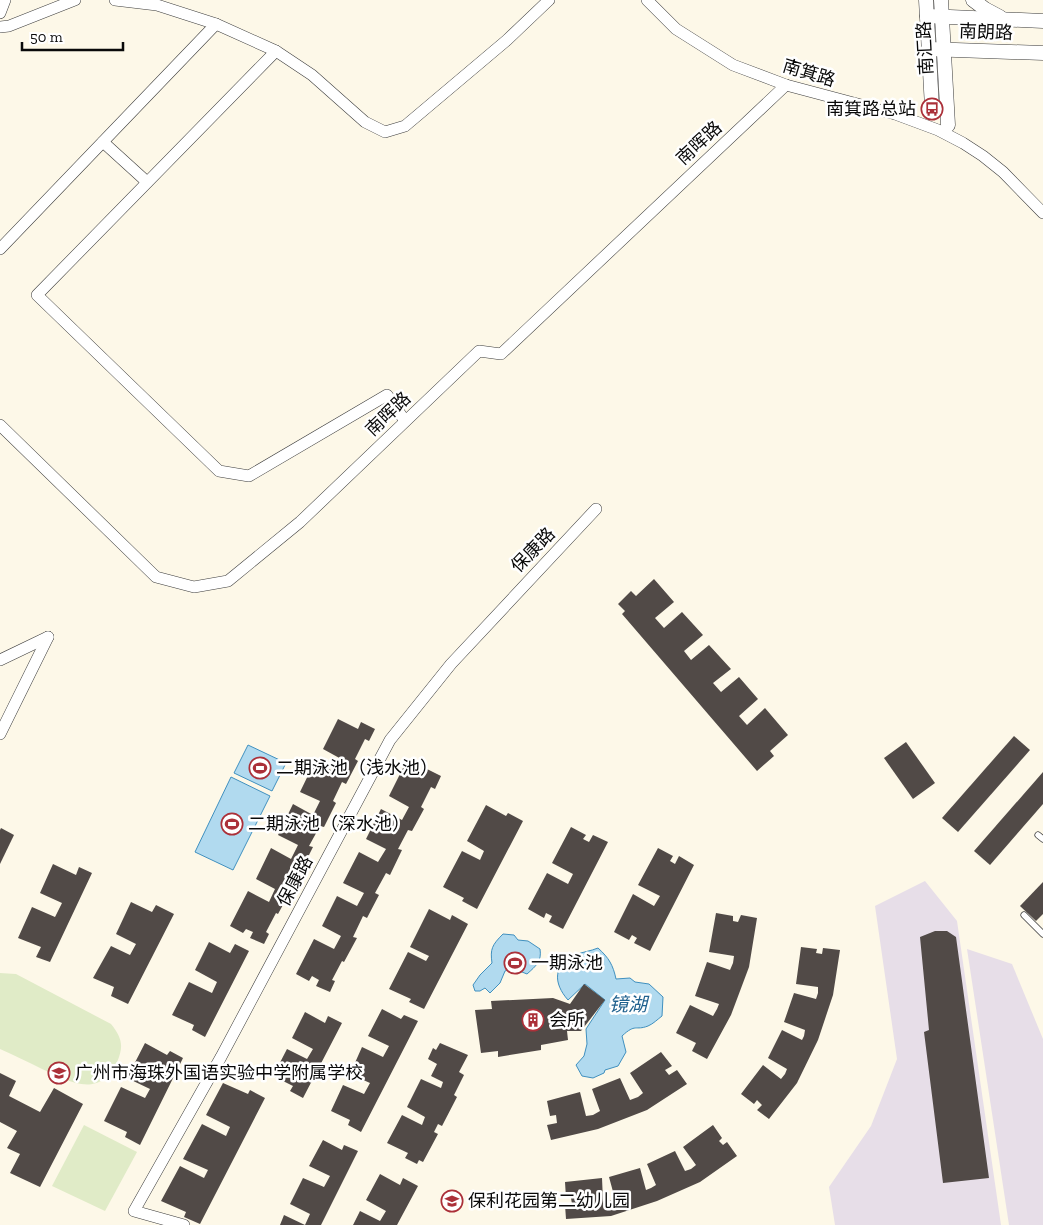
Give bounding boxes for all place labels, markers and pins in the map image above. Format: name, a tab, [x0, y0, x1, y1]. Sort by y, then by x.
bus stop icon: 南箕路总站	[920, 97, 944, 121]
place label: 南箕路总站	[826, 98, 916, 120]
sports icon: 二期泳池（浅水池）	[248, 756, 272, 780]
place label: 二期泳池（浅水池）	[276, 757, 438, 779]
sports icon: 二期泳池（深水池）	[220, 812, 244, 836]
place label: 二期泳池（深水池）	[248, 813, 410, 835]
sports icon: 一期泳池	[503, 951, 527, 975]
place label: 一期泳池	[531, 952, 603, 974]
building icon: 会所	[521, 1008, 545, 1032]
place label: 会所	[549, 1009, 585, 1031]
school or university icon: 广州市海珠外国语实验中学附属学校	[47, 1061, 71, 1085]
place label: 广州市海珠外国语实验中学附属学校	[75, 1062, 363, 1084]
school or university icon: 保利花园第二幼儿园	[440, 1189, 464, 1213]
place label: 保利花园第二幼儿园	[468, 1190, 630, 1212]

